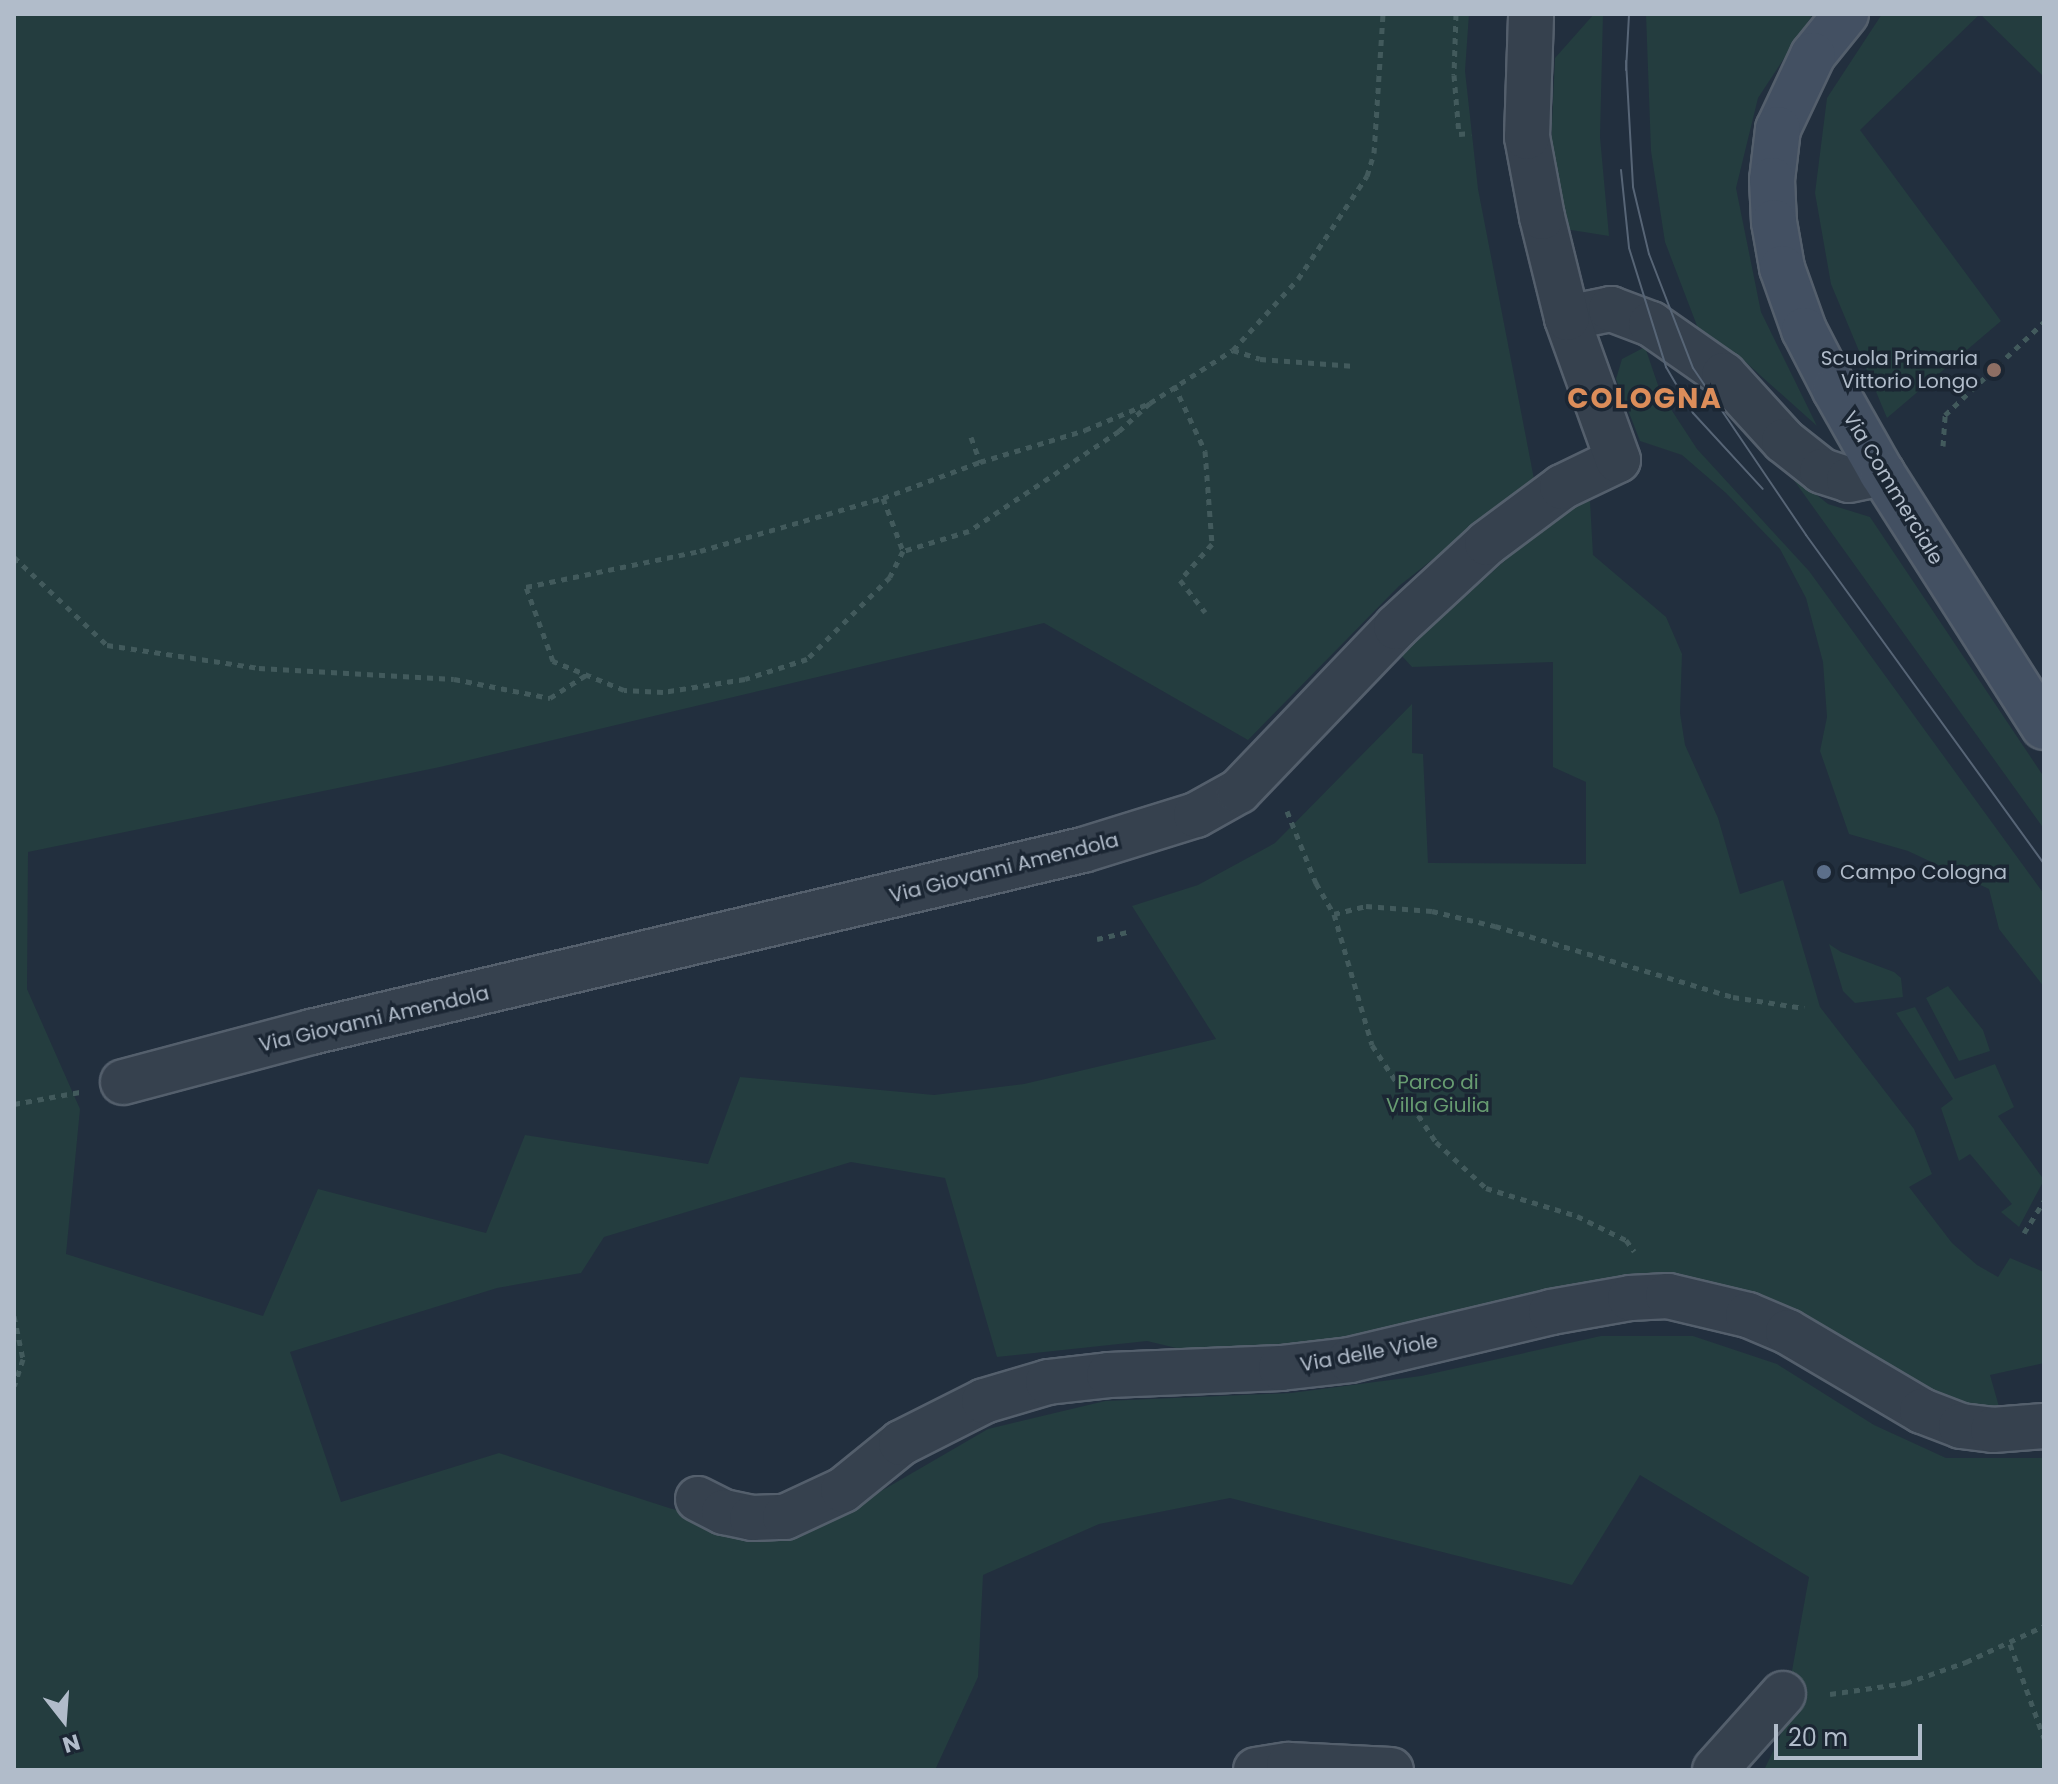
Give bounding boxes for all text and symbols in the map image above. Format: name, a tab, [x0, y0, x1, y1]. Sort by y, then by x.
place label: Scuola Primaria Vittorio Longo	[1821, 346, 1978, 393]
marker: Scuola Primaria Vittorio Longo	[1985, 361, 2003, 379]
district label: COLOGNA	[1567, 382, 1723, 416]
street label: Via Commerciale	[1838, 407, 1948, 569]
street label: Via Giovanni Amendola	[887, 828, 1121, 908]
place label: Campo Cologna	[1840, 860, 2007, 884]
marker: Campo Cologna	[1815, 863, 1833, 881]
street label: Via Giovanni Amendola	[257, 981, 491, 1057]
park label: Parco di Villa Giulia	[1386, 1070, 1490, 1117]
street label: Via delle Viole	[1298, 1329, 1440, 1377]
north arrow	[24, 1680, 104, 1760]
scale bar	[1778, 1708, 1926, 1758]
text: 20 m	[1788, 1721, 1848, 1754]
text: N	[59, 1726, 84, 1761]

